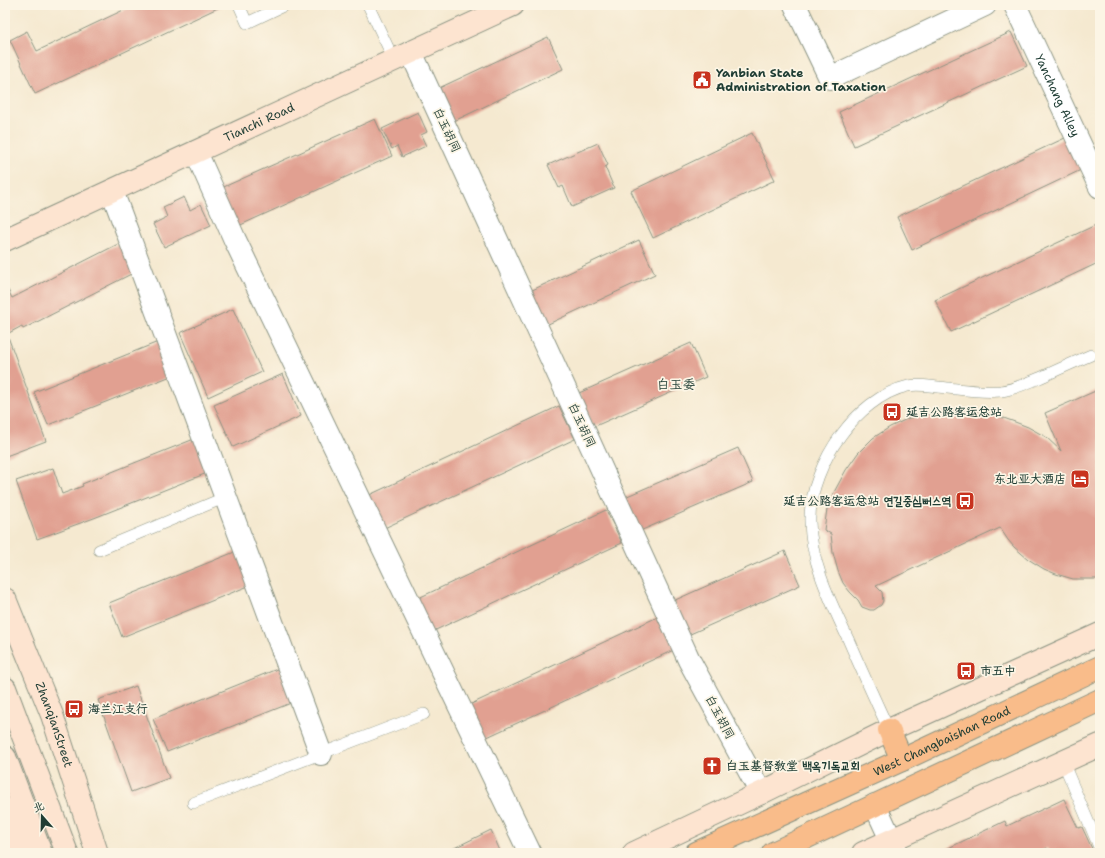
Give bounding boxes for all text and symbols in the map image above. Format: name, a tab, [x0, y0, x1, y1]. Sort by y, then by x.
street label: Yanchang Alley	[1031, 52, 1084, 140]
place label: Yanbian State Administration of Taxation	[716, 65, 886, 95]
public building icon: Yanbian State Administration of Taxation	[691, 69, 713, 91]
street label: Tianchi Road	[221, 99, 297, 146]
street label: 白玉胡同	[430, 105, 464, 155]
district label: 白玉委	[656, 376, 696, 393]
street label: 白玉胡同	[565, 400, 599, 450]
bus stop icon: 延吉公路客运总站	[881, 401, 903, 423]
place label: 延吉公路客运总站	[906, 404, 1002, 420]
hotel icon: 东北亚大酒店	[1069, 468, 1091, 490]
place label: 东北亚大酒店	[994, 471, 1066, 487]
bus stop icon: 延吉公路客运总站 연길중심뻐스역	[954, 490, 976, 512]
place label: 延吉公路客运总站 연길중심뻐스역	[783, 493, 951, 509]
bus stop icon: 市五中	[955, 660, 977, 682]
place label: 市五中	[980, 663, 1016, 679]
street label: ZhanqianStreet	[31, 680, 77, 770]
street label: 白玉胡同	[702, 692, 738, 742]
bus stop icon: 海兰江支行	[63, 698, 85, 720]
place label: 海兰江支行	[88, 701, 148, 717]
street label: West Changbaishan Road	[871, 702, 1013, 780]
church icon: 白玉基督教堂 백옥기독교회	[701, 755, 723, 777]
place label: 白玉基督教堂 백옥기독교회	[726, 758, 860, 774]
north arrow	[22, 796, 62, 836]
text: 北	[31, 798, 46, 816]

